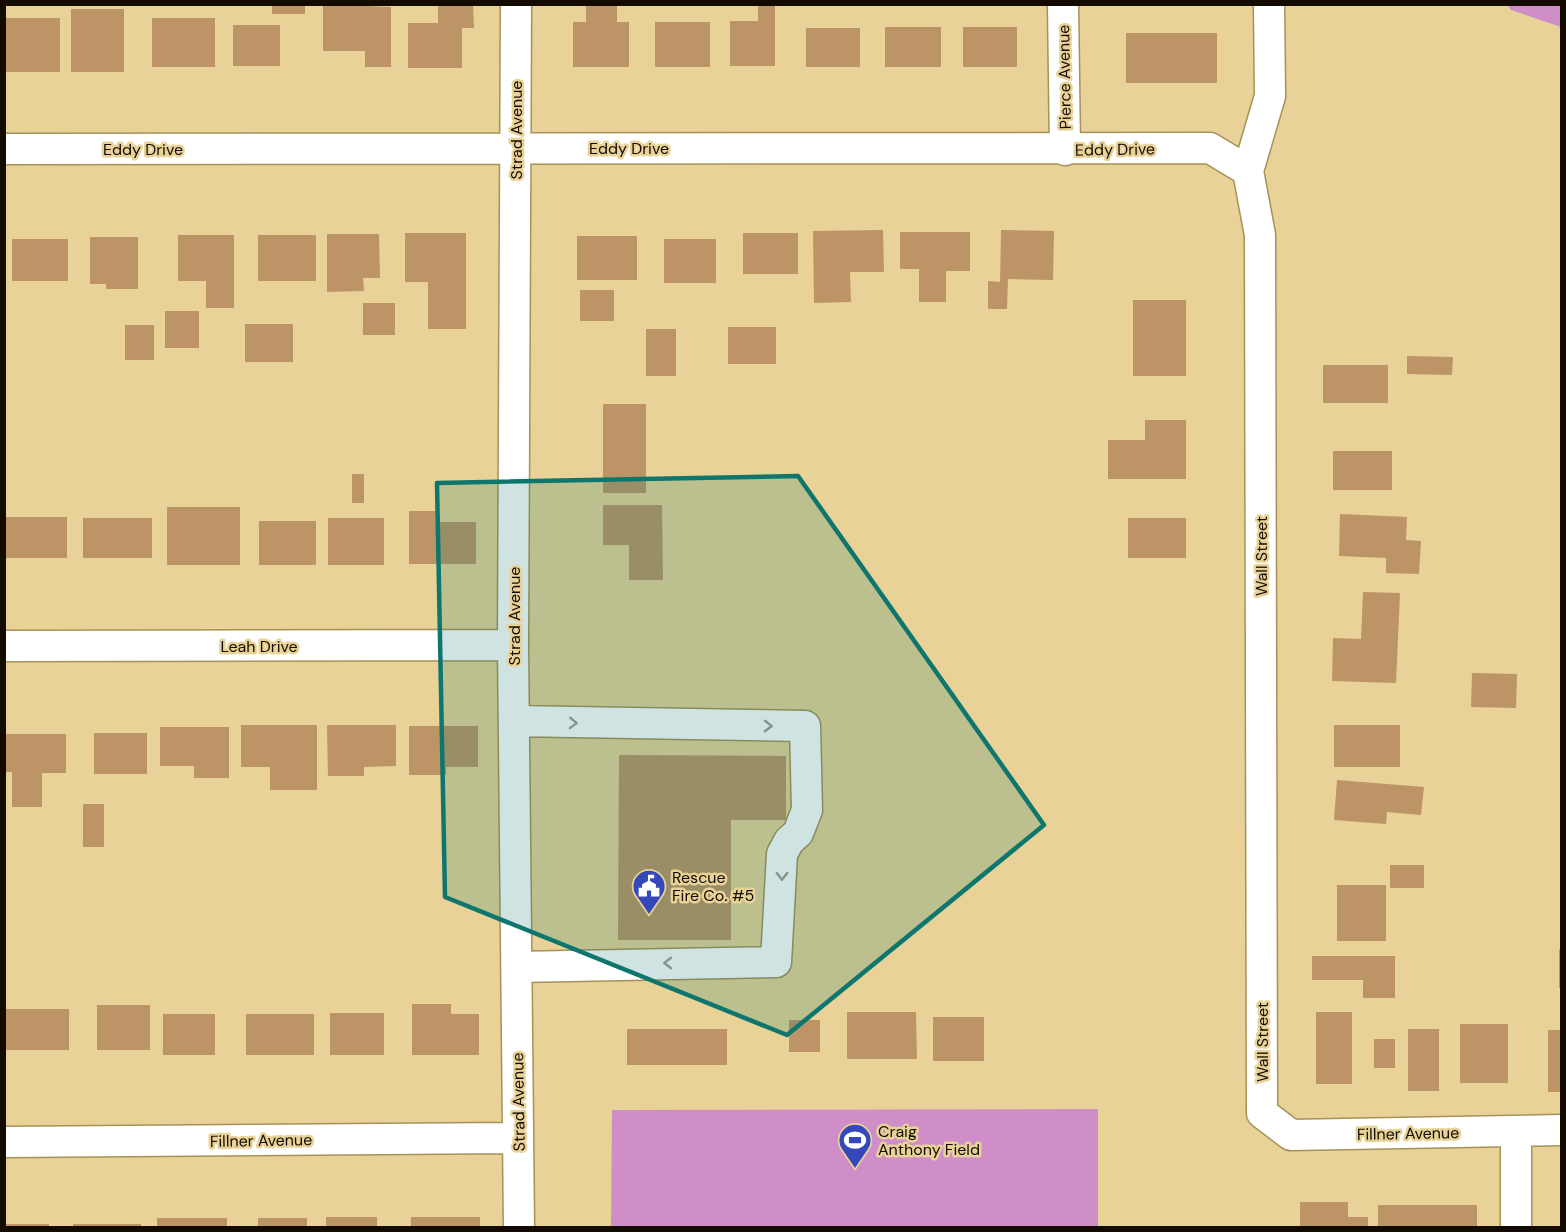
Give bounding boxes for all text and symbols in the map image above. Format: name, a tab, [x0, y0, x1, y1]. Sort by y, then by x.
street label: Pierce Avenue	[1053, 24, 1076, 130]
street label: Strad Avenue	[506, 81, 527, 179]
street label: Eddy Drive	[589, 138, 669, 159]
street label: Eddy Drive	[1075, 138, 1155, 161]
street label: Eddy Drive	[103, 139, 183, 160]
street label: Wall Street	[1251, 516, 1272, 596]
street label: Strad Avenue	[504, 567, 525, 665]
street label: Leah Drive	[220, 636, 298, 657]
one-way arrow	[568, 717, 577, 730]
one-way arrow	[763, 720, 772, 732]
place label: Rescue Fire Co. #5	[672, 867, 754, 906]
public building icon: Rescue Fire Co. #5	[631, 868, 667, 915]
one-way arrow	[776, 871, 788, 880]
one-way arrow	[663, 957, 672, 969]
street label: Wall Street	[1252, 1002, 1273, 1082]
street label: Strad Avenue	[507, 1052, 530, 1152]
place label: Craig Anthony Field	[878, 1121, 980, 1160]
sports icon: Craig Anthony Field	[837, 1122, 873, 1169]
street label: Fillner Avenue	[1357, 1122, 1459, 1145]
street label: Fillner Avenue	[210, 1129, 312, 1152]

